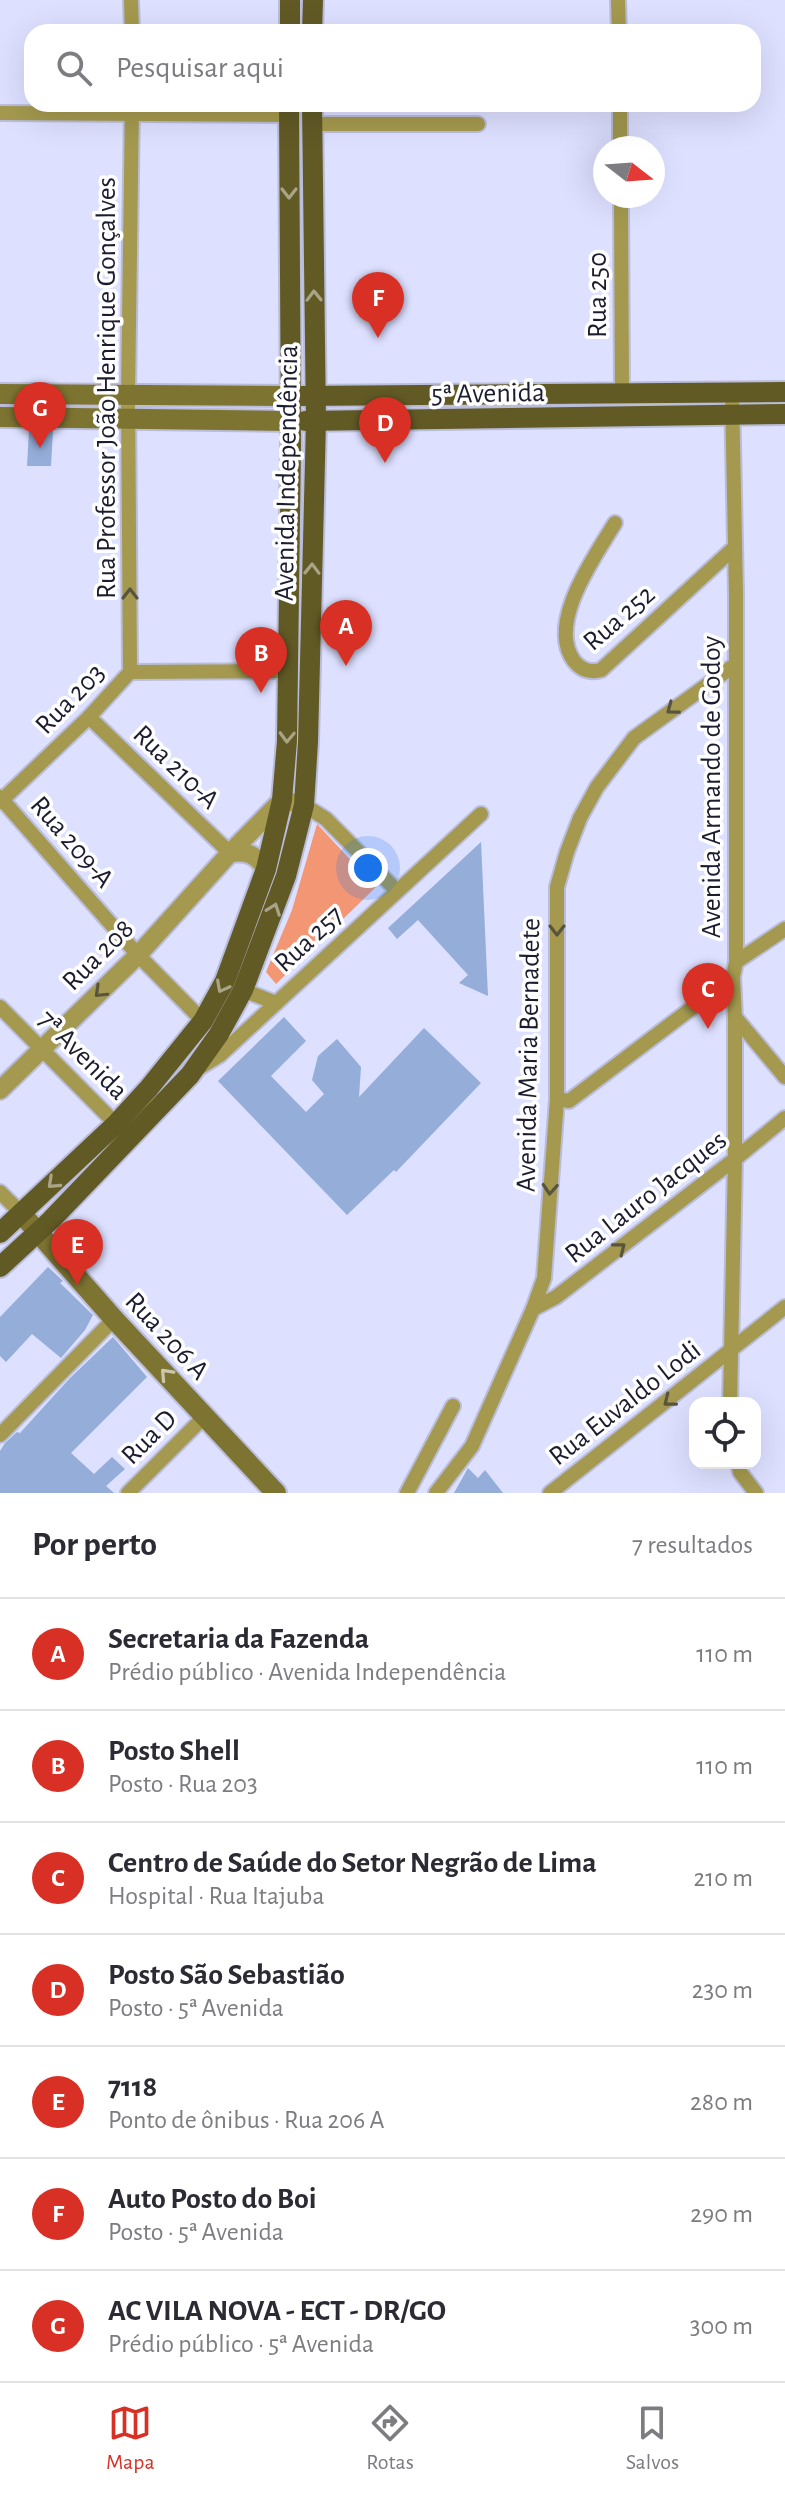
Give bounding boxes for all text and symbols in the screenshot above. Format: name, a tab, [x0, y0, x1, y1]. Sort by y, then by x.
search box	[24, 24, 761, 112]
icon: search	[52, 46, 96, 90]
text: Pesquisar aqui	[116, 53, 284, 83]
north arrow	[593, 136, 665, 208]
street label: Rua Professor João Henrique Gonçalves	[93, 177, 121, 599]
one-way arrow	[280, 187, 298, 200]
street label: Rua 250	[584, 252, 612, 338]
pin: F	[352, 272, 404, 338]
one-way arrow	[305, 289, 323, 302]
street label: Avenida Independência	[271, 345, 303, 601]
street label: 5ª Avenida	[431, 379, 545, 409]
pin: G	[14, 382, 66, 448]
pin: D	[359, 397, 411, 463]
one-way arrow	[303, 562, 321, 575]
street label: Rua 252	[578, 580, 660, 657]
one-way arrow	[121, 587, 139, 600]
pin: A	[320, 600, 372, 666]
pin: B	[235, 627, 287, 693]
street label: Avenida Armando de Godoy	[698, 636, 726, 938]
street label: Rua 203	[31, 659, 110, 740]
one-way arrow	[666, 700, 681, 714]
street label: Rua 210-A	[127, 720, 224, 815]
one-way arrow	[278, 731, 295, 744]
street label: Rua 209-A	[25, 791, 118, 893]
your location	[348, 848, 388, 888]
street label: Rua 257	[269, 901, 349, 978]
one-way arrow	[265, 903, 281, 917]
street label: Rua 208	[58, 915, 139, 996]
street label: Avenida Maria Bernadete	[513, 918, 545, 1192]
one-way arrow	[548, 924, 566, 937]
pin: C	[682, 963, 734, 1029]
one-way arrow	[216, 978, 231, 993]
one-way arrow	[95, 982, 109, 997]
street label: 7ª Avenida	[32, 1005, 133, 1106]
street label: Rua Lauro Jacques	[560, 1126, 732, 1269]
one-way arrow	[48, 1174, 62, 1188]
one-way arrow	[542, 1183, 559, 1196]
pin: E	[51, 1219, 103, 1285]
one-way arrow	[611, 1244, 626, 1258]
street label: Rua 206 A	[119, 1287, 214, 1386]
street label: Rua Euvaldo Lodi	[544, 1336, 706, 1471]
one-way arrow	[160, 1369, 175, 1383]
one-way arrow	[663, 1391, 678, 1405]
map controls	[689, 1397, 761, 1469]
button: locate	[689, 1397, 761, 1469]
street label: Rua D	[117, 1405, 182, 1470]
text: Por perto	[32, 1528, 157, 1562]
text: 7 resultados	[632, 1532, 753, 1558]
text: Secretaria da Fazenda	[108, 1624, 369, 1654]
text: A	[50, 1641, 66, 1667]
text: 110 m	[696, 1641, 753, 1667]
text: Prédio público · Avenida Independência	[108, 1659, 506, 1685]
text: Posto Shell	[108, 1736, 240, 1766]
text: B	[50, 1753, 66, 1779]
text: 110 m	[696, 1753, 753, 1779]
text: Posto · Rua 203	[108, 1771, 258, 1797]
text: Centro de Saúde do Setor Negrão de Lima	[108, 1848, 597, 1878]
text: C	[51, 1865, 65, 1891]
text: 210 m	[693, 1865, 753, 1891]
text: Hospital · Rua Itajuba	[108, 1883, 324, 1909]
text: Posto São Sebastião	[108, 1960, 345, 1990]
text: D	[49, 1977, 67, 2003]
text: 230 m	[692, 1977, 753, 2003]
text: Posto · 5ª Avenida	[108, 1995, 284, 2021]
text: 7118	[108, 2072, 157, 2102]
text: E	[51, 2089, 65, 2115]
text: 280 m	[690, 2089, 753, 2115]
text: Ponto de ônibus · Rua 206 A	[108, 2107, 385, 2133]
text: Auto Posto do Boi	[108, 2184, 317, 2214]
text: F	[52, 2201, 64, 2227]
text: 290 m	[690, 2201, 753, 2227]
text: Posto · 5ª Avenida	[108, 2219, 284, 2245]
text: AC VILA NOVA - ECT - DR/GO	[108, 2296, 446, 2326]
text: G	[50, 2313, 66, 2339]
text: 300 m	[690, 2313, 753, 2339]
text: Prédio público · 5ª Avenida	[108, 2331, 374, 2357]
tab: Mapa	[106, 2401, 155, 2475]
tab: Rotas	[366, 2401, 414, 2475]
tab: Salvos	[626, 2401, 679, 2475]

